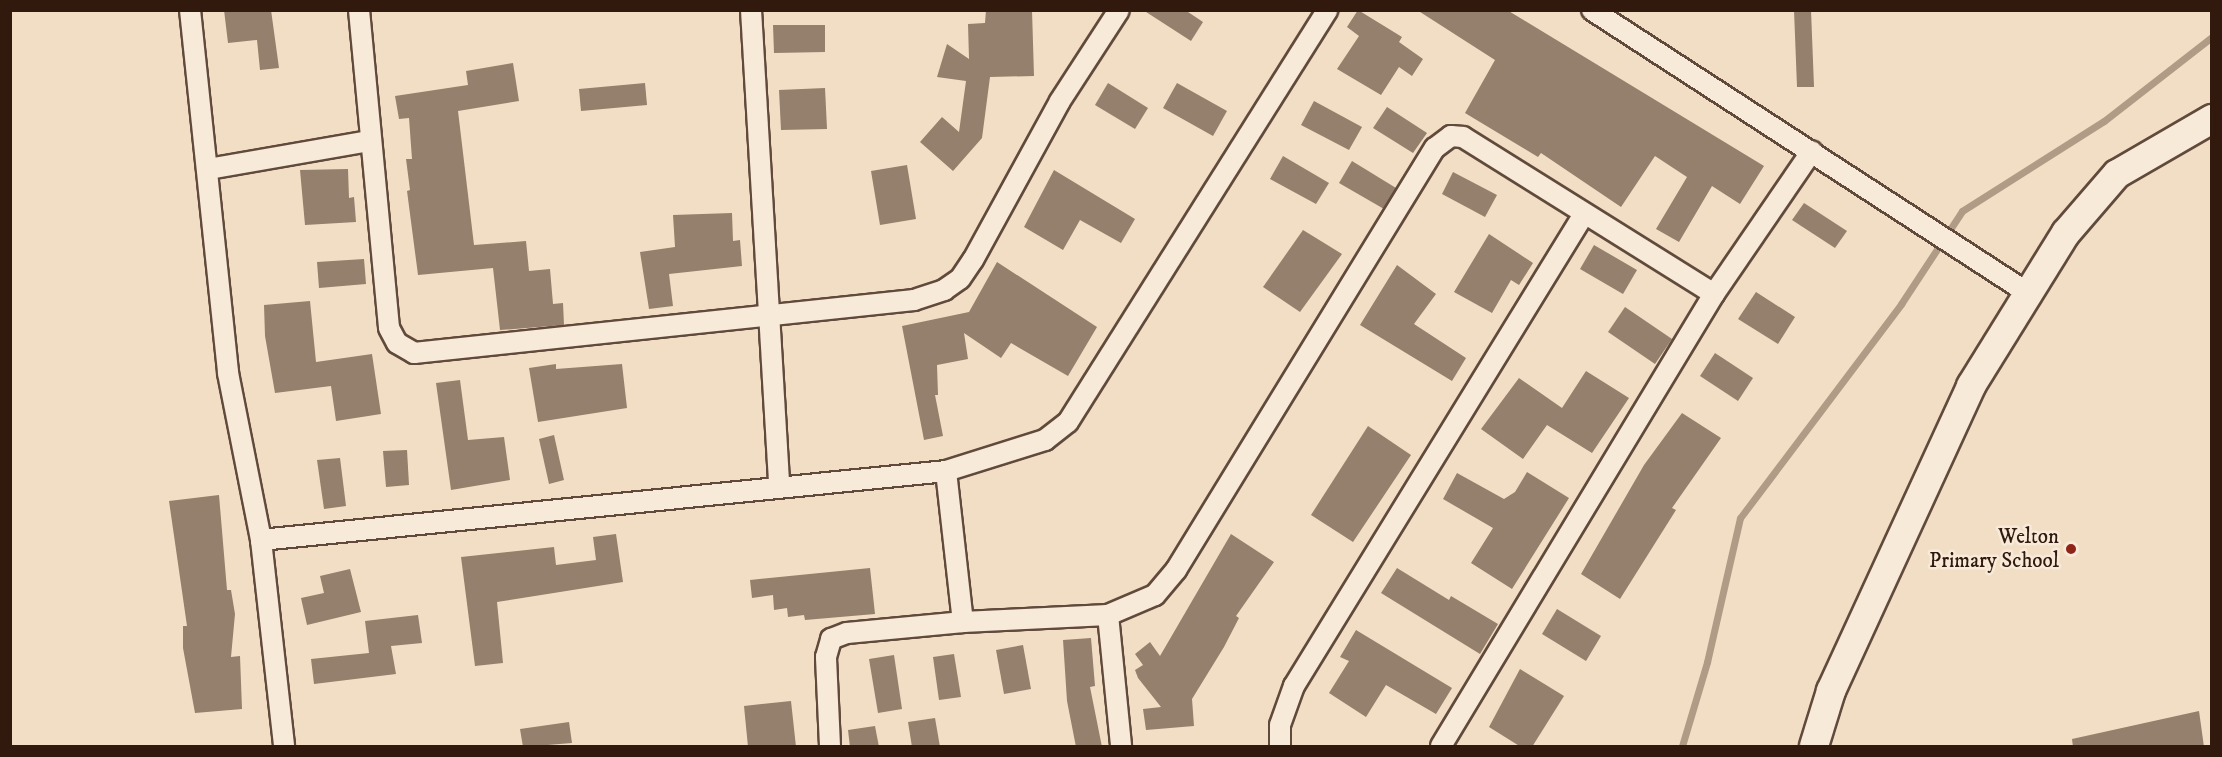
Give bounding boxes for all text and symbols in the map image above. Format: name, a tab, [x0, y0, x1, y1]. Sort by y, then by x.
place label: Welton Primary School	[1929, 524, 2059, 574]
marker: Welton Primary School	[2064, 542, 2078, 556]

